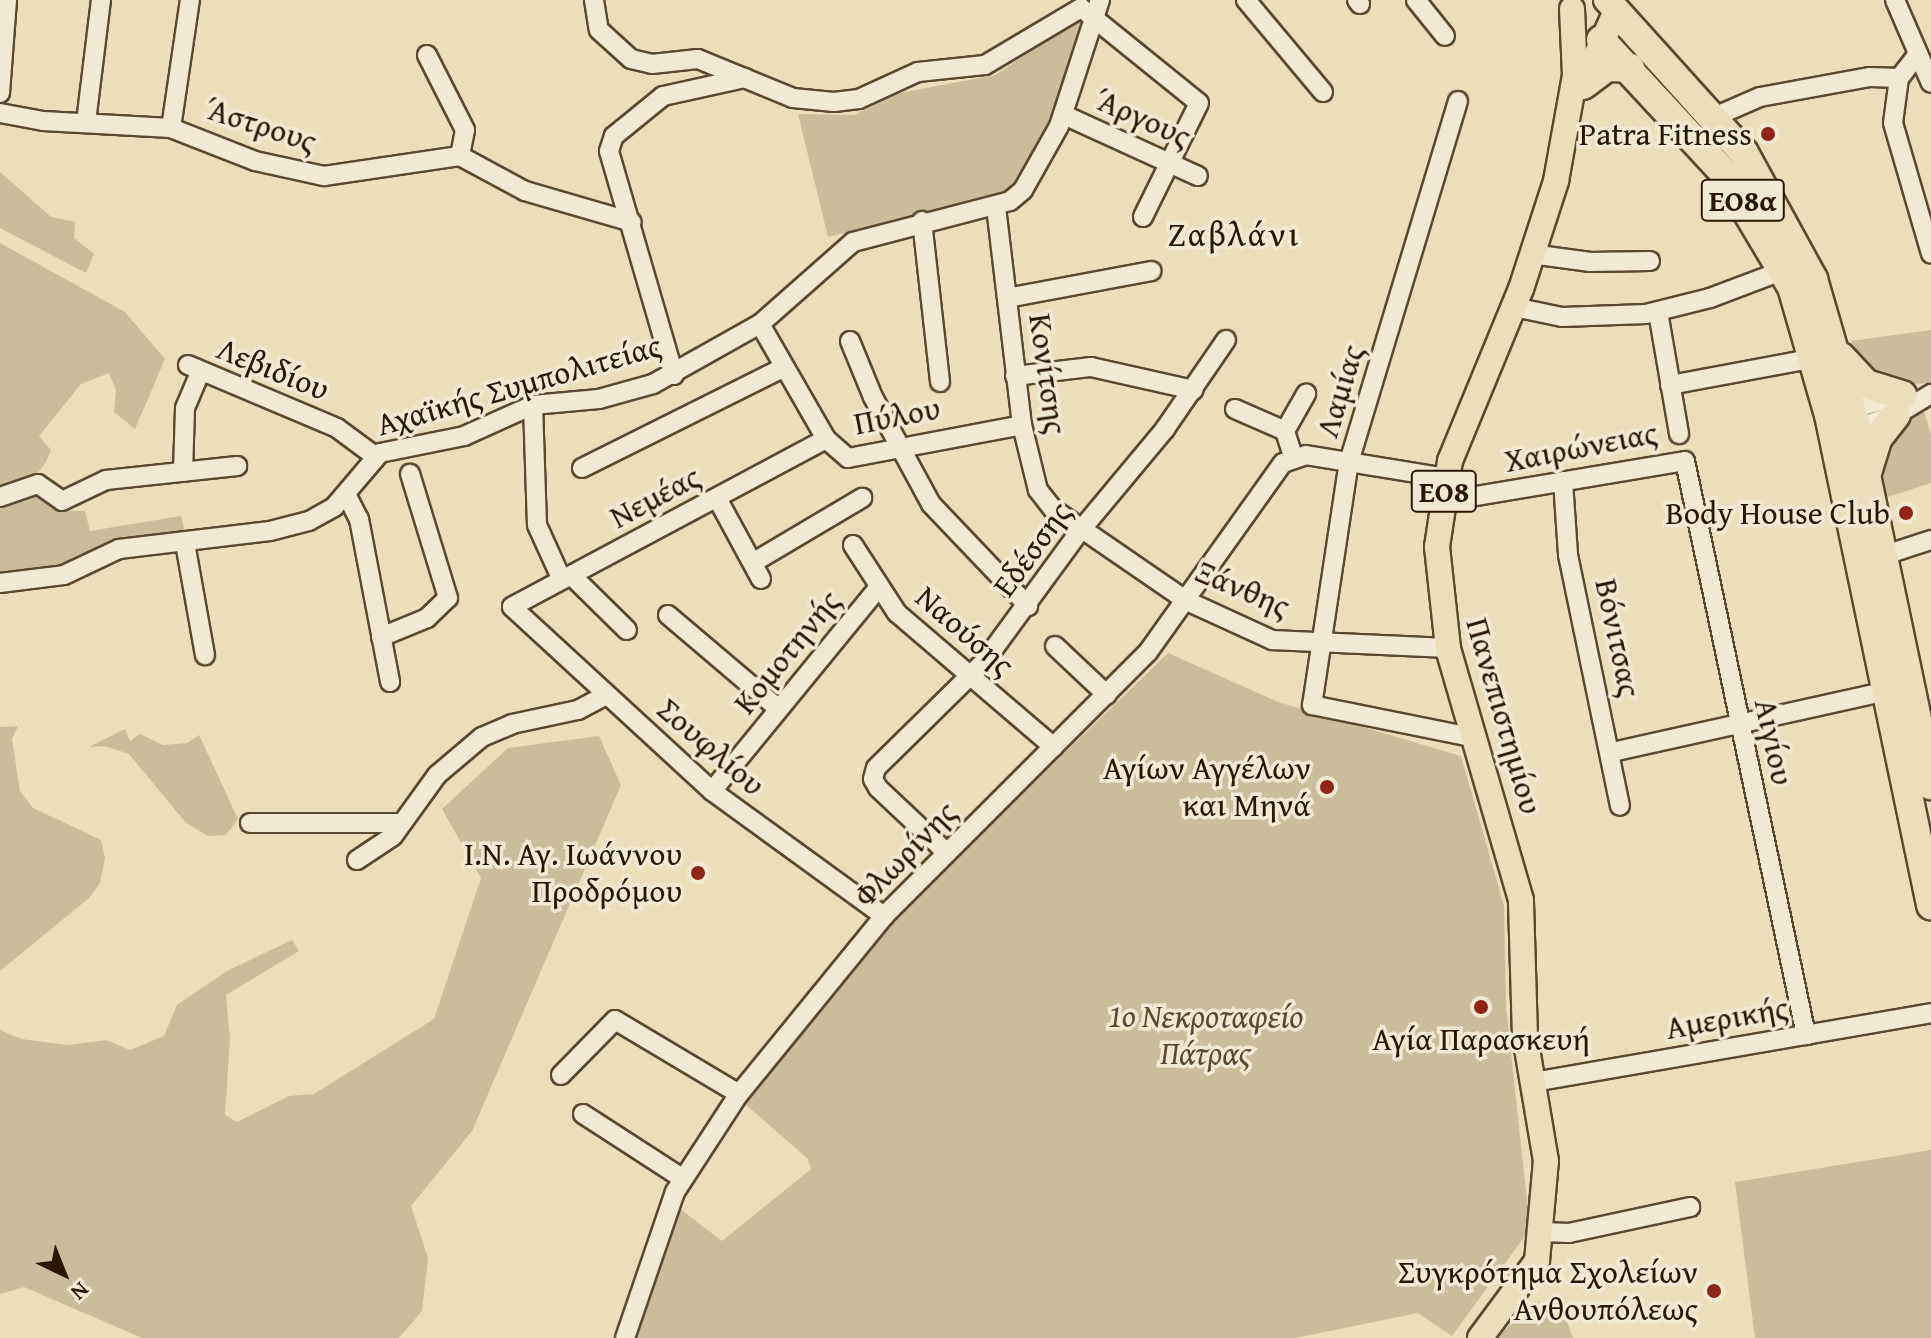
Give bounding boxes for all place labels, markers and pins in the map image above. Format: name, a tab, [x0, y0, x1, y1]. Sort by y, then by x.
place label: Patra Fitness	[1579, 115, 1752, 153]
marker: Patra Fitness	[1759, 125, 1777, 143]
place label: Body House Club	[1666, 494, 1890, 532]
marker: Body House Club	[1897, 504, 1915, 522]
place label: Αγίων Αγγέλων και Μηνά	[1103, 750, 1311, 825]
marker: Αγίων Αγγέλων και Μηνά	[1318, 778, 1336, 796]
place label: Ι.Ν. Αγ. Ιωάννου Προδρόμου	[464, 836, 682, 911]
marker: Ι.Ν. Αγ. Ιωάννου Προδρόμου	[689, 864, 707, 882]
marker: Αγία Παρασκευή	[1472, 998, 1490, 1016]
place label: Αγία Παρασκευή	[1372, 1020, 1590, 1058]
place label: Συγκρότημα Σχολείων Ανθουπόλεως	[1398, 1254, 1698, 1329]
marker: Συγκρότημα Σχολείων Ανθουπόλεως	[1705, 1282, 1723, 1300]

